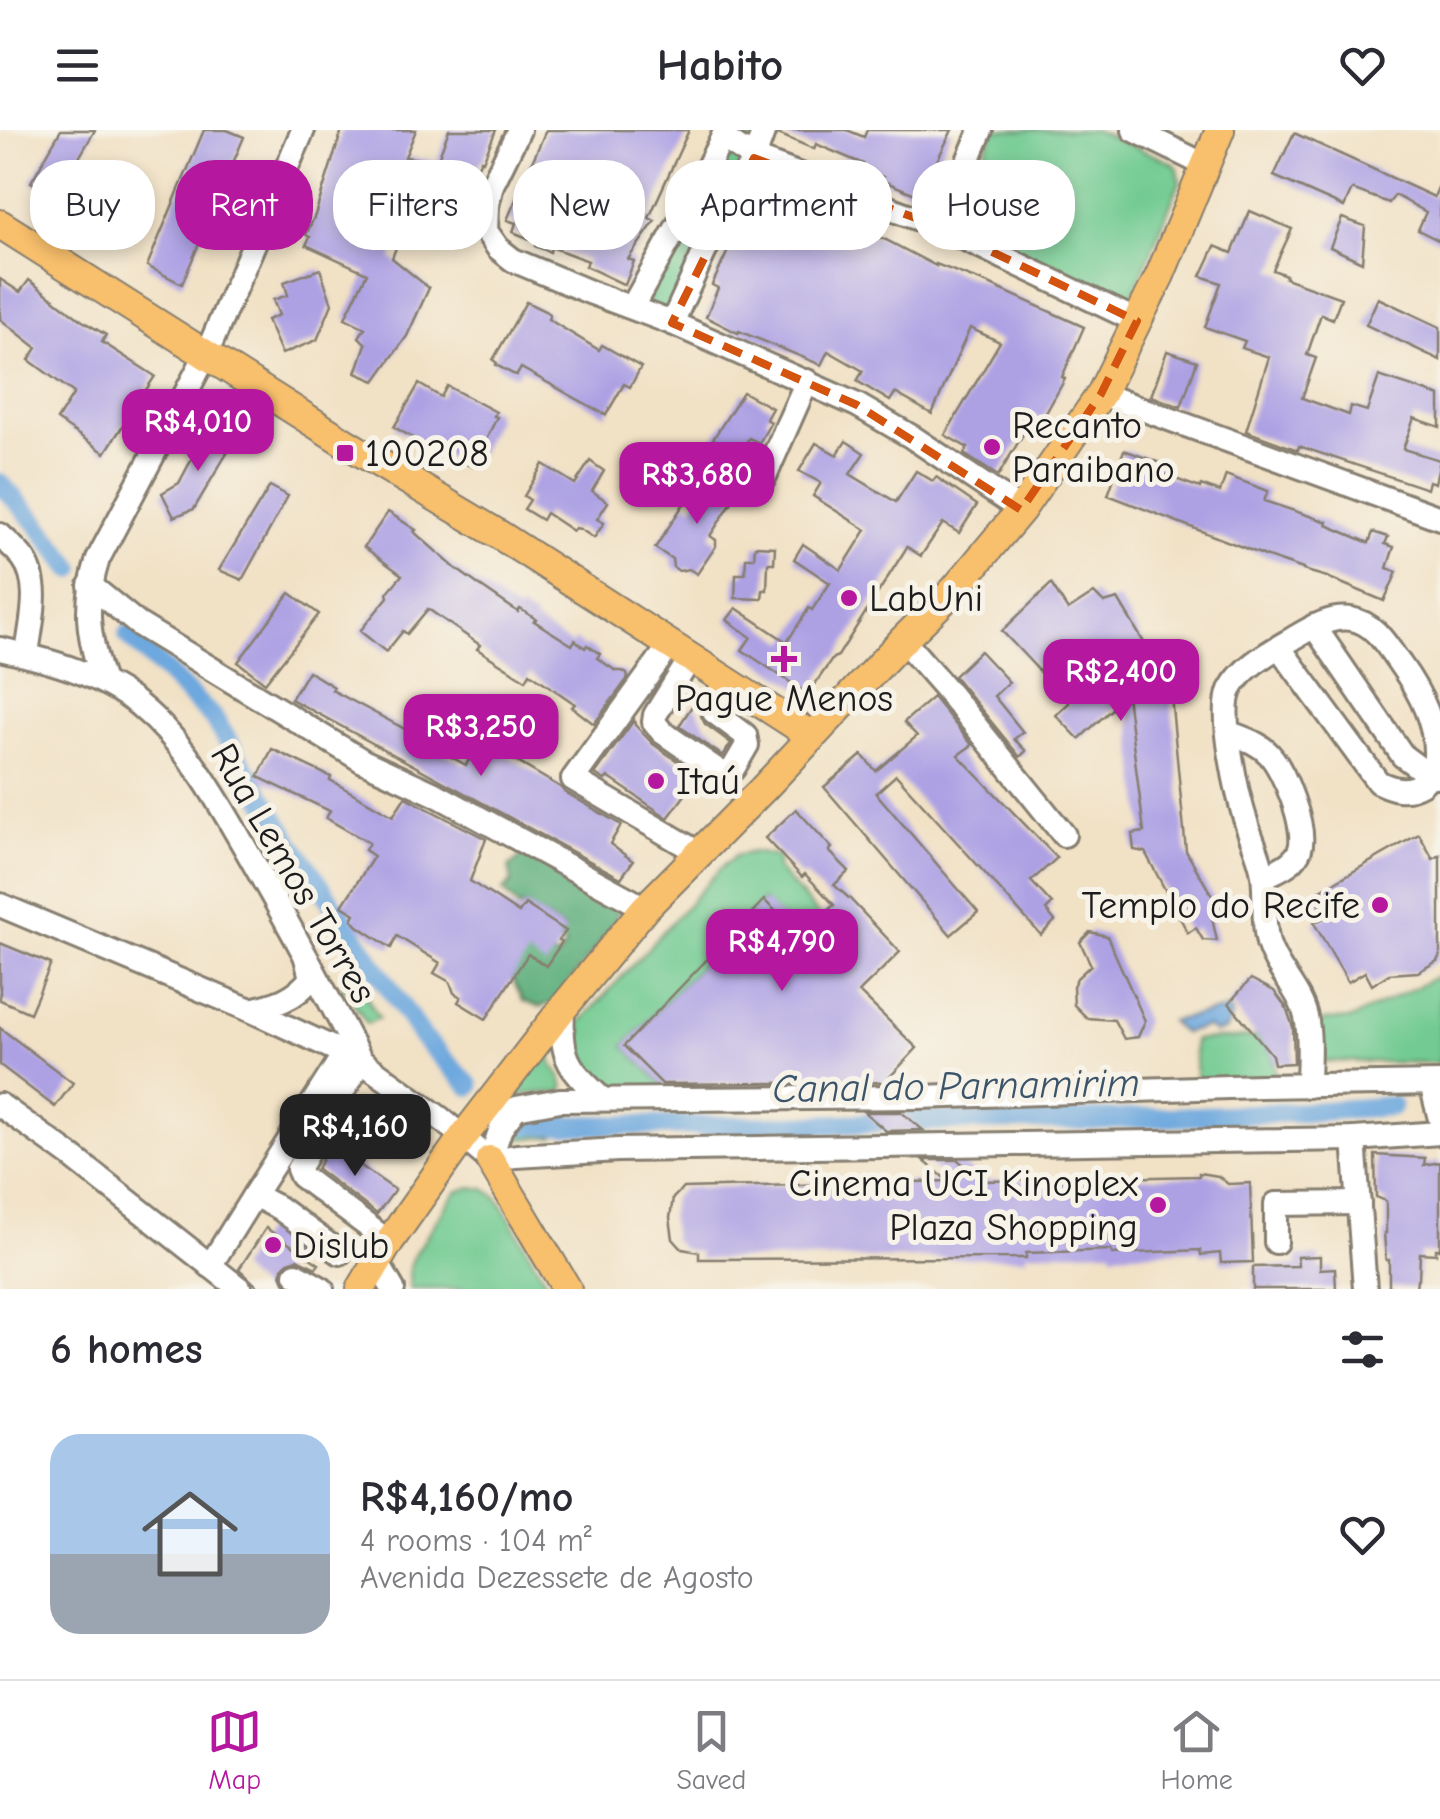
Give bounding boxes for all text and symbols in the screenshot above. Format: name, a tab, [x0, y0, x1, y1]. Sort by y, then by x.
icon: menu	[50, 38, 105, 93]
icon: heart	[1335, 38, 1390, 93]
text: Habito	[657, 39, 783, 91]
chip: Buy	[30, 160, 155, 250]
chip: Rent	[175, 160, 313, 250]
chip: Filters	[333, 160, 493, 250]
chip: New	[513, 160, 645, 250]
chip: Apartment	[665, 160, 892, 250]
chip: House	[912, 160, 1075, 250]
pin: R$4,010	[106, 389, 290, 474]
text: R$4,010	[144, 403, 252, 440]
place label: Recanto Paraibano	[1012, 404, 1175, 492]
place label: 100208	[365, 432, 489, 476]
marker: Recanto Paraibano	[981, 436, 1003, 458]
marker: 100208	[334, 442, 356, 464]
pin: R$3,680	[605, 442, 789, 527]
text: R$3,680	[641, 456, 753, 493]
place label: LabUni	[869, 577, 983, 621]
marker: LabUni	[838, 587, 860, 609]
pin: R$2,400	[1029, 639, 1213, 724]
marker: Pague Menos	[773, 648, 795, 670]
text: R$2,400	[1065, 653, 1177, 690]
place label: Pague Menos	[675, 677, 893, 721]
pin: R$3,250	[389, 694, 573, 779]
text: R$3,250	[425, 708, 537, 745]
street label: Rua Lemos Torres	[201, 736, 385, 1011]
place label: Itaú	[676, 760, 740, 804]
marker: Itaú	[645, 770, 667, 792]
place label: Templo do Recife	[1081, 884, 1360, 928]
marker: Templo do Recife	[1369, 894, 1391, 916]
pin: R$4,790	[690, 909, 874, 994]
text: R$4,790	[728, 923, 836, 960]
water label: Canal do Parnamirim	[772, 1060, 1140, 1112]
pin: R$4,160	[263, 1094, 447, 1179]
text: R$4,160	[302, 1108, 408, 1145]
place label: Cinema UCI Kinoplex Plaza Shopping	[789, 1162, 1139, 1250]
marker: Cinema UCI Kinoplex Plaza Shopping	[1147, 1194, 1169, 1216]
place label: Dislub	[293, 1224, 389, 1268]
marker: Dislub	[262, 1234, 284, 1256]
icon: filters	[1335, 1322, 1390, 1377]
text: 6 homes	[50, 1325, 203, 1374]
text: R$4,160/mo	[360, 1473, 574, 1522]
icon: home	[130, 1474, 250, 1594]
icon: heart	[1335, 1507, 1390, 1562]
text: 4 rooms · 104 m²	[360, 1522, 592, 1559]
text: Avenida Dezessete de Agosto	[360, 1559, 754, 1596]
tab: Map	[207, 1704, 262, 1796]
tab: Saved	[676, 1704, 746, 1796]
tab: Home	[1161, 1704, 1233, 1796]

